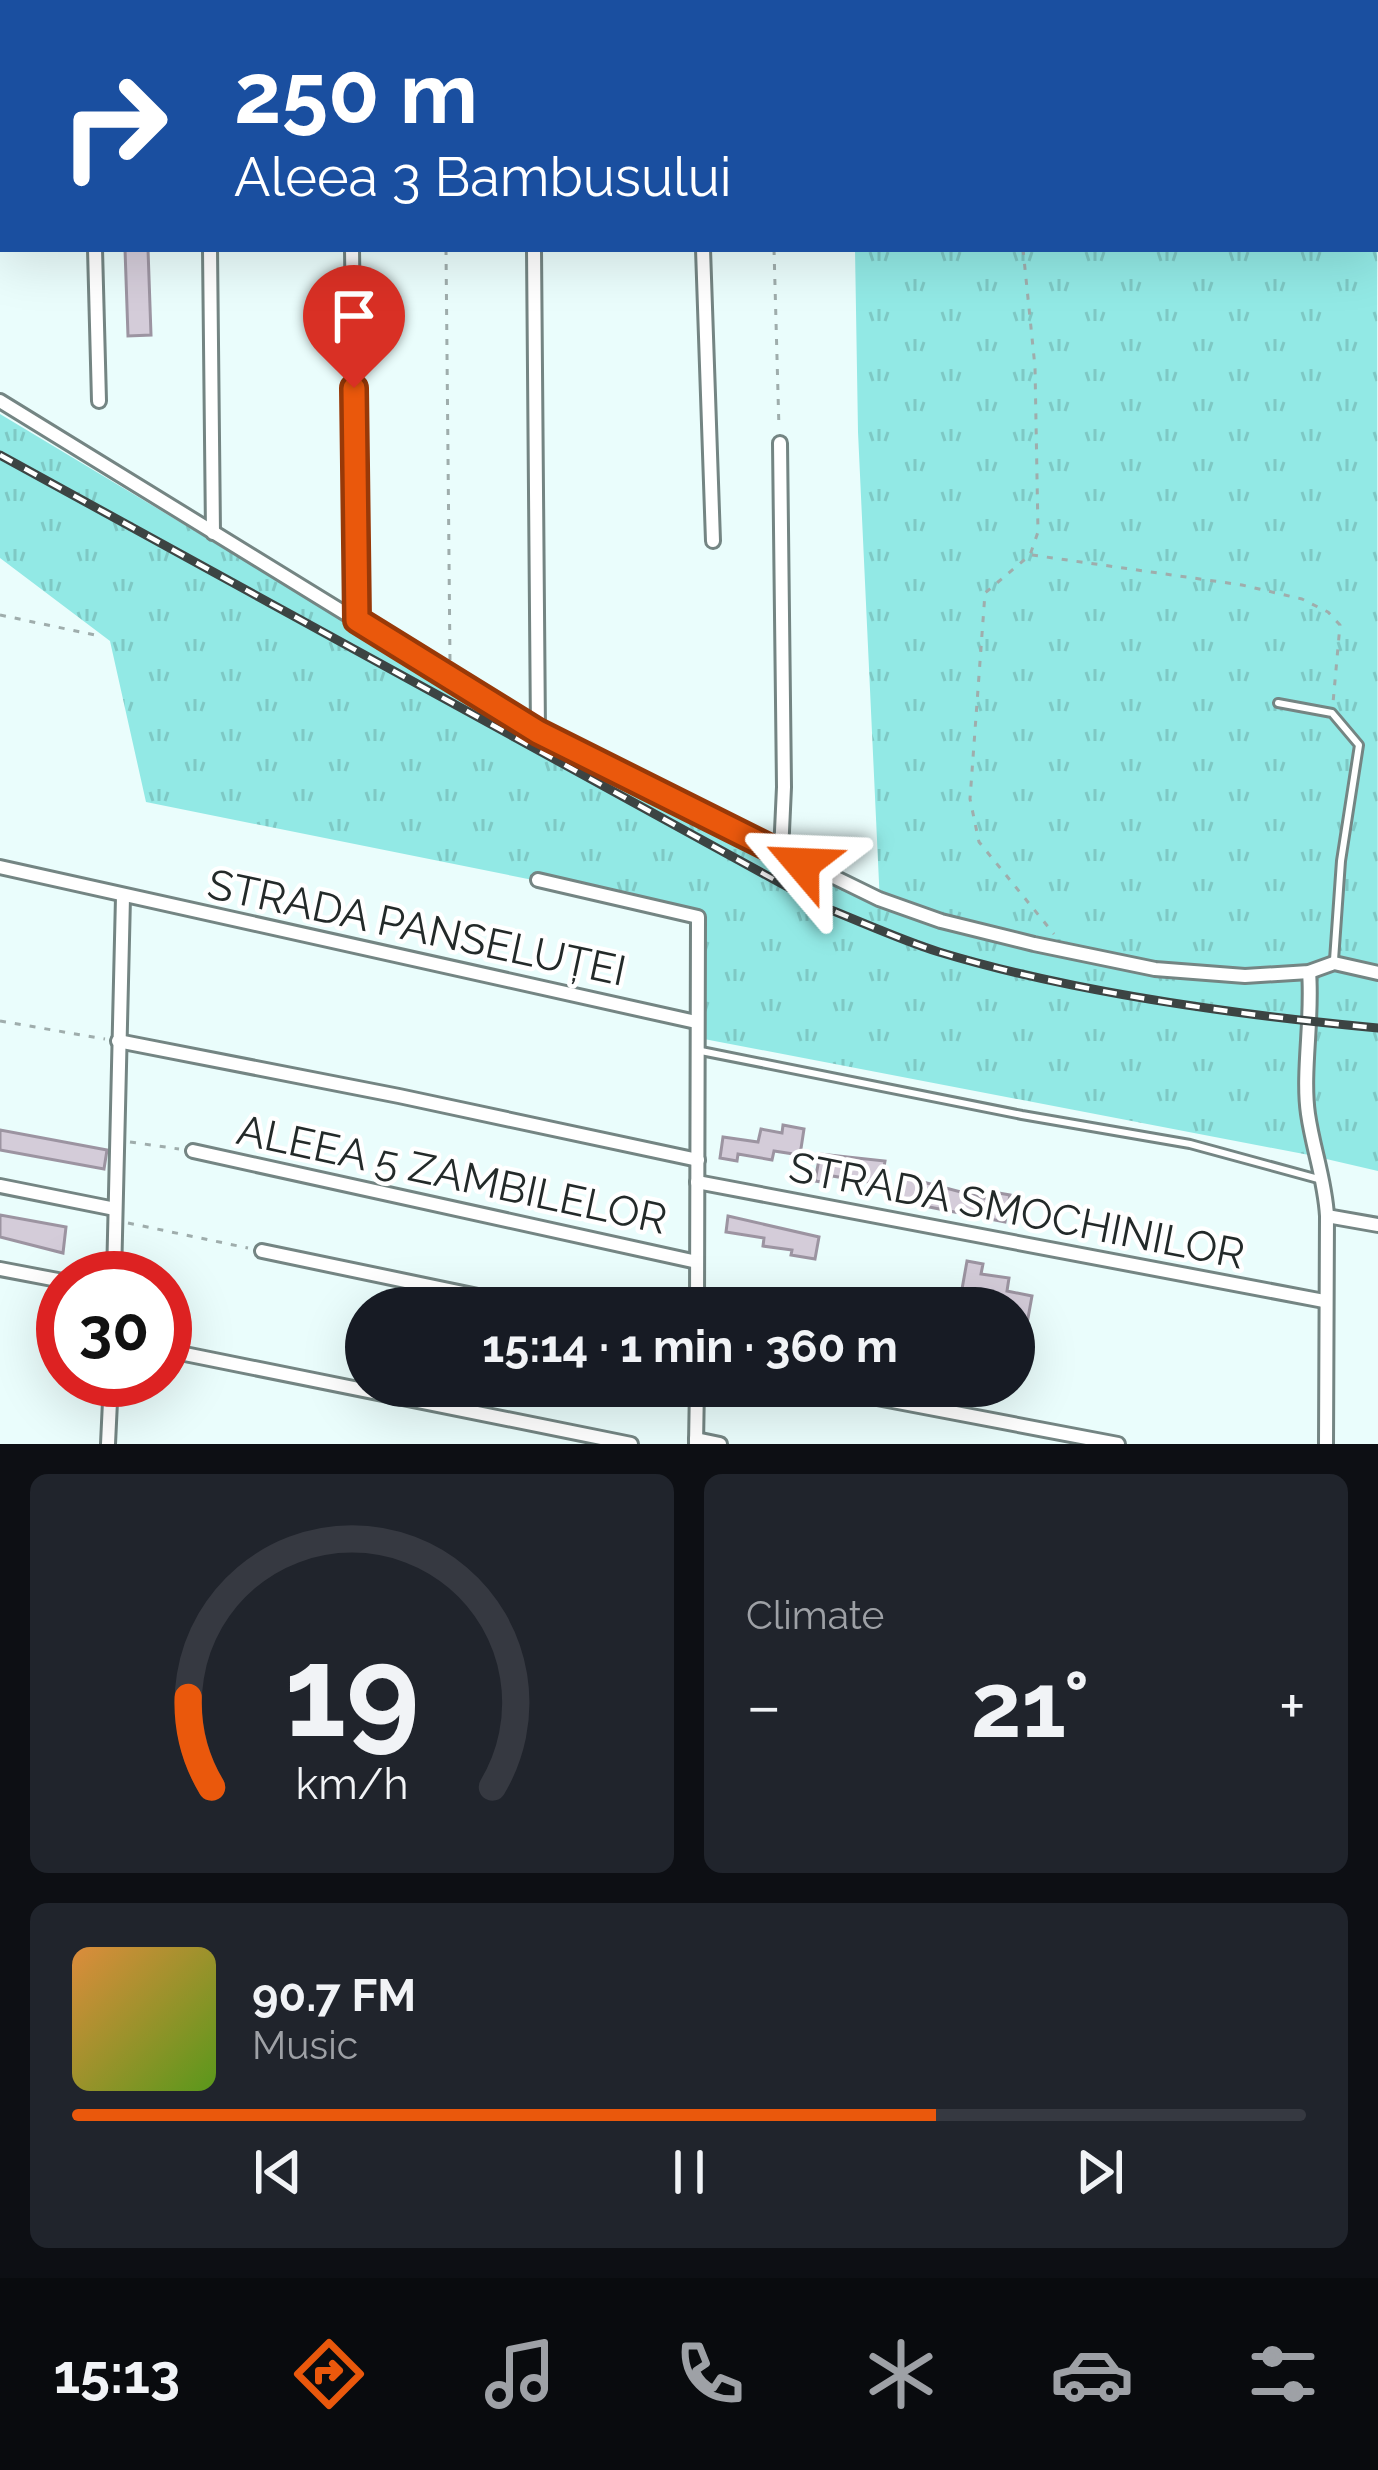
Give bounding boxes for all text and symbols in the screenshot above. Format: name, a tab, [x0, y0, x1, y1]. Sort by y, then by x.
text: 250 m	[234, 44, 478, 143]
icon: right	[36, 48, 192, 204]
text: Aleea 3 Bambusului	[234, 145, 732, 209]
pin	[303, 265, 405, 388]
icon: arrive	[321, 283, 387, 349]
position arrow	[739, 801, 865, 927]
street label: STRADA PANSELUȚEI	[203, 859, 630, 996]
street label: ALEEA 5 ZAMBILELOR	[233, 1105, 671, 1244]
street label: STRADA SMOCHINILOR	[785, 1142, 1249, 1279]
speed limit sign: 30	[36, 1251, 192, 1407]
text: 15:14 · 1 min · 360 m	[482, 1320, 898, 1373]
text: Climate	[746, 1592, 884, 1638]
text: 19	[284, 1619, 420, 1765]
text: 21°	[971, 1652, 1090, 1758]
text: −	[746, 1667, 782, 1744]
text: +	[1279, 1667, 1306, 1744]
text: km/h	[295, 1758, 409, 1808]
text: 90.7 FM	[252, 1969, 416, 2022]
text: Music	[252, 2022, 358, 2068]
icon: previous	[245, 2139, 311, 2205]
icon: pause	[656, 2139, 722, 2205]
icon: next	[1067, 2139, 1133, 2205]
icon: directions	[287, 2332, 371, 2416]
icon: music	[478, 2332, 562, 2416]
icon: phone	[668, 2332, 752, 2416]
icon: climate	[859, 2332, 943, 2416]
icon: car	[1050, 2332, 1134, 2416]
icon: filters	[1241, 2332, 1325, 2416]
text: 15:13	[53, 2342, 180, 2406]

